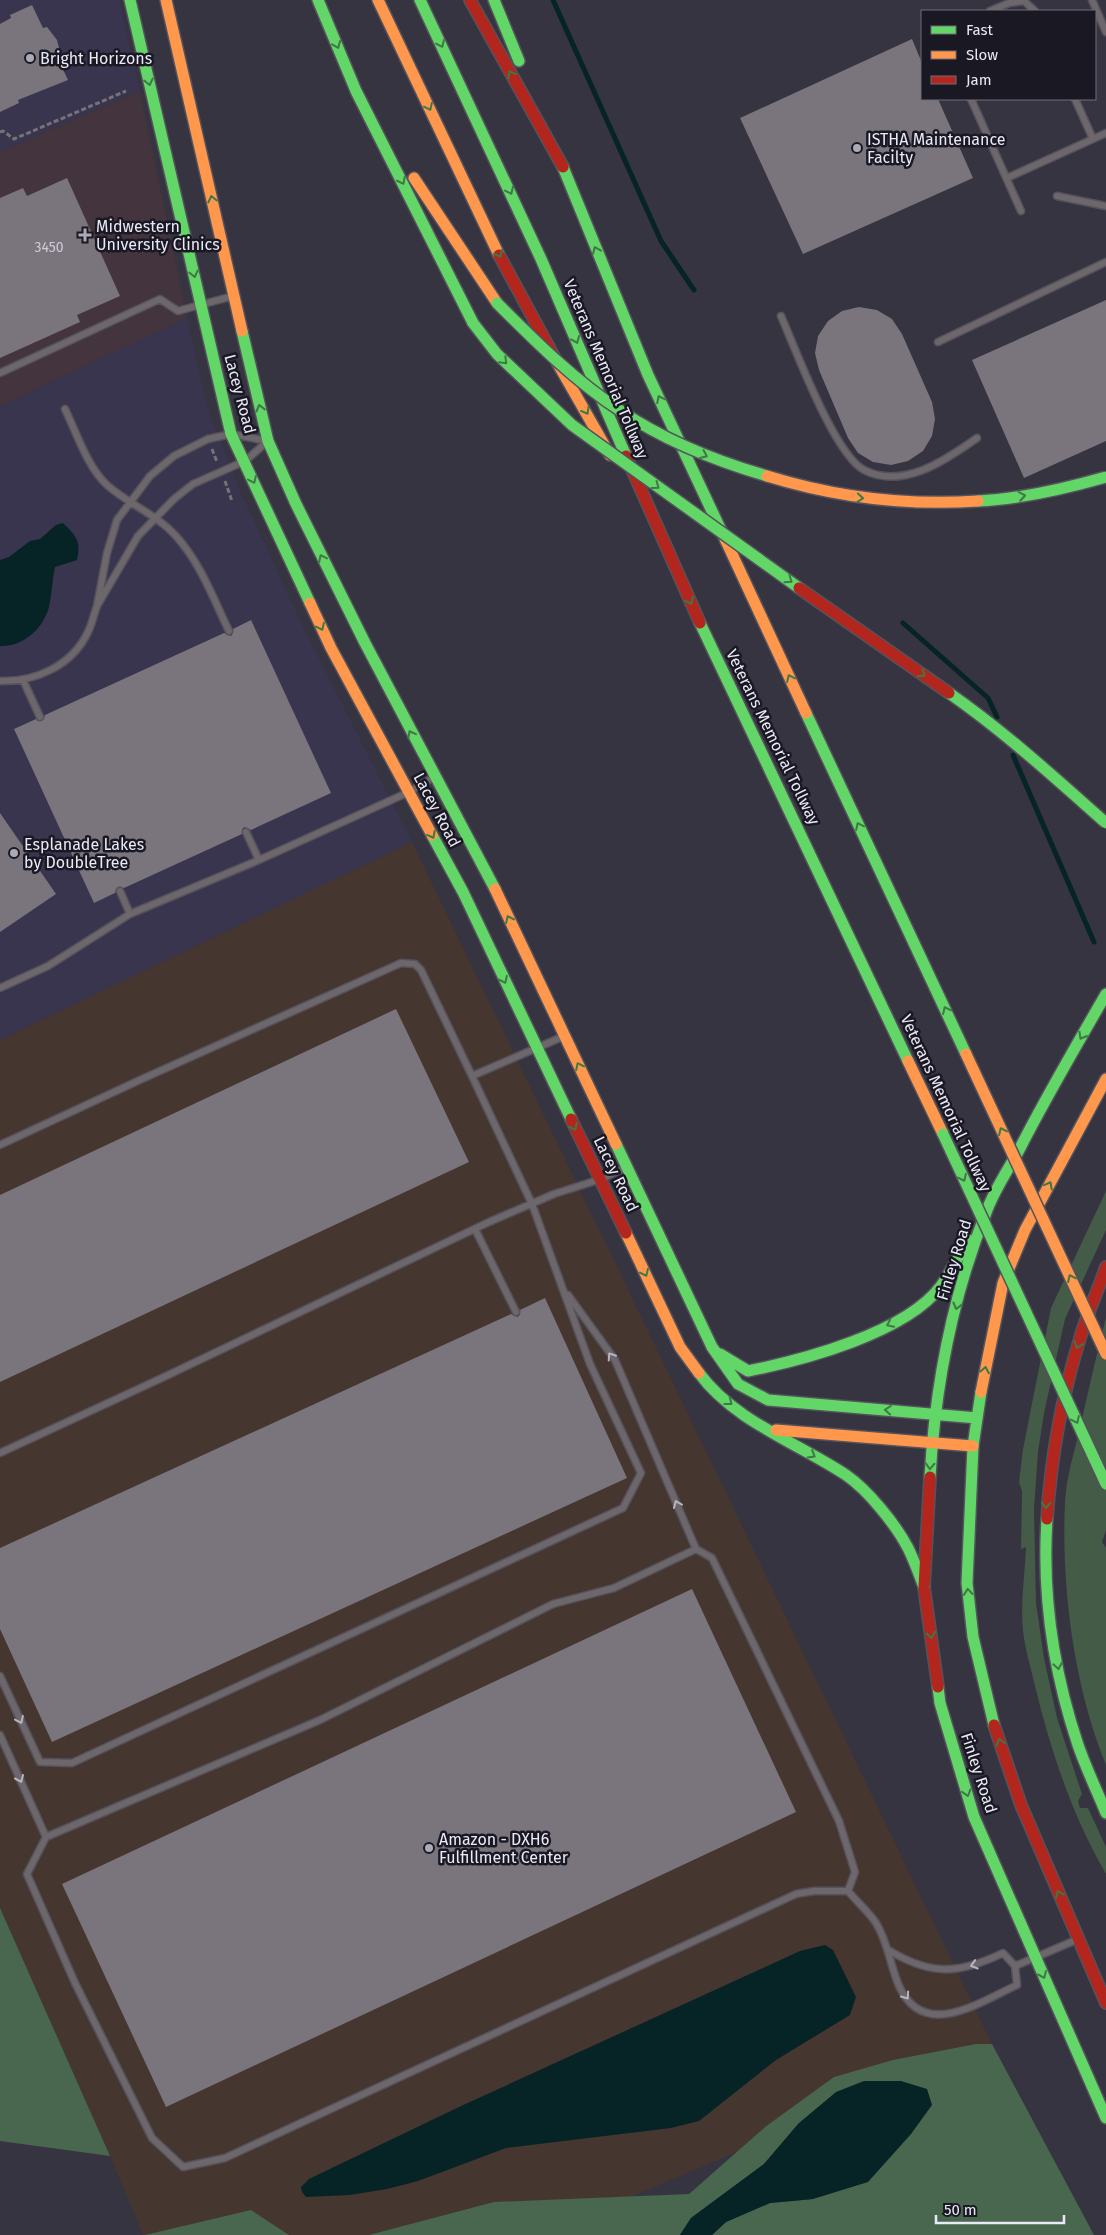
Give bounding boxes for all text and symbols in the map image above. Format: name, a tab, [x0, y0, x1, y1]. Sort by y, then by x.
legend	[921, 10, 1096, 100]
text: Fast	[966, 21, 993, 39]
one-way arrow	[434, 39, 445, 48]
one-way arrow	[330, 40, 341, 49]
text: Slow	[966, 46, 998, 64]
place label: Bright Horizons	[40, 49, 152, 68]
marker: Bright Horizons	[24, 52, 36, 64]
one-way arrow	[508, 70, 518, 79]
text: Jam	[966, 71, 992, 89]
one-way arrow	[143, 77, 154, 86]
one-way arrow	[423, 102, 433, 111]
place label: ISTHA Maintenance Facilty	[867, 130, 1005, 167]
marker: ISTHA Maintenance Facilty	[851, 142, 863, 154]
one-way arrow	[396, 176, 406, 185]
one-way arrow	[503, 186, 514, 195]
one-way arrow	[207, 195, 218, 203]
place label: Midwestern University Clinics	[96, 217, 220, 254]
marker: Midwestern University Clinics	[78, 228, 92, 242]
house number: 3450	[34, 239, 64, 256]
one-way arrow	[592, 246, 603, 255]
one-way arrow	[493, 249, 503, 258]
one-way arrow	[188, 269, 199, 278]
street label: Veterans Memorial Tollway	[560, 276, 652, 462]
one-way arrow	[570, 335, 580, 344]
street label: Lacey Road	[220, 352, 260, 436]
one-way arrow	[498, 355, 507, 364]
one-way arrow	[656, 396, 666, 405]
one-way arrow	[255, 404, 266, 413]
one-way arrow	[579, 406, 589, 415]
one-way arrow	[699, 448, 708, 459]
one-way arrow	[247, 475, 257, 484]
one-way arrow	[650, 480, 660, 489]
one-way arrow	[1018, 491, 1027, 501]
one-way arrow	[856, 493, 864, 504]
one-way arrow	[318, 554, 329, 563]
one-way arrow	[783, 574, 793, 583]
one-way arrow	[684, 596, 694, 605]
one-way arrow	[315, 622, 326, 631]
street label: Veterans Memorial Tollway	[722, 646, 824, 828]
one-way arrow	[916, 668, 925, 677]
one-way arrow	[786, 674, 797, 683]
one-way arrow	[408, 731, 418, 740]
street label: Lacey Road	[409, 770, 465, 850]
one-way arrow	[855, 822, 865, 831]
one-way arrow	[426, 830, 436, 839]
place label: Esplanade Lakes by DoubleTree	[24, 835, 144, 872]
marker: Esplanade Lakes by DoubleTree	[8, 847, 20, 859]
one-way arrow	[505, 915, 516, 924]
one-way arrow	[498, 975, 508, 984]
one-way arrow	[941, 1006, 952, 1015]
street label: Veterans Memorial Tollway	[897, 1012, 995, 1195]
one-way arrow	[1078, 1031, 1088, 1040]
one-way arrow	[575, 1062, 585, 1071]
one-way arrow	[568, 1122, 579, 1131]
one-way arrow	[998, 1127, 1008, 1136]
street label: Lacey Road	[590, 1133, 642, 1215]
one-way arrow	[957, 1173, 968, 1182]
one-way arrow	[1043, 1181, 1053, 1190]
street label: Finley Road	[933, 1217, 975, 1303]
one-way arrow	[639, 1268, 650, 1277]
one-way arrow	[1066, 1274, 1077, 1283]
one-way arrow	[952, 1301, 962, 1309]
one-way arrow	[886, 1318, 895, 1328]
one-way arrow	[1073, 1341, 1083, 1349]
one-way arrow	[608, 1352, 617, 1362]
one-way arrow	[979, 1366, 990, 1374]
one-way arrow	[723, 1397, 732, 1405]
one-way arrow	[883, 1405, 891, 1416]
one-way arrow	[1070, 1415, 1080, 1424]
one-way arrow	[806, 1448, 815, 1458]
one-way arrow	[925, 1462, 936, 1470]
one-way arrow	[672, 1500, 683, 1509]
one-way arrow	[1041, 1501, 1052, 1509]
one-way arrow	[963, 1588, 974, 1596]
one-way arrow	[925, 1632, 936, 1640]
one-way arrow	[1052, 1662, 1062, 1671]
one-way arrow	[14, 1715, 25, 1724]
street label: Finley Road	[957, 1730, 1001, 1816]
one-way arrow	[996, 1738, 1006, 1746]
one-way arrow	[14, 1774, 24, 1783]
one-way arrow	[962, 1789, 972, 1797]
place label: Amazon - DXH6 Fulfillment Center	[439, 1830, 569, 1867]
marker: Amazon - DXH6 Fulfillment Center	[423, 1842, 435, 1854]
one-way arrow	[1055, 1890, 1066, 1899]
one-way arrow	[971, 1960, 979, 1970]
one-way arrow	[1037, 1971, 1047, 1979]
one-way arrow	[900, 1990, 909, 2000]
scale bar	[936, 2192, 1064, 2224]
text: 50 m	[944, 2201, 977, 2219]

